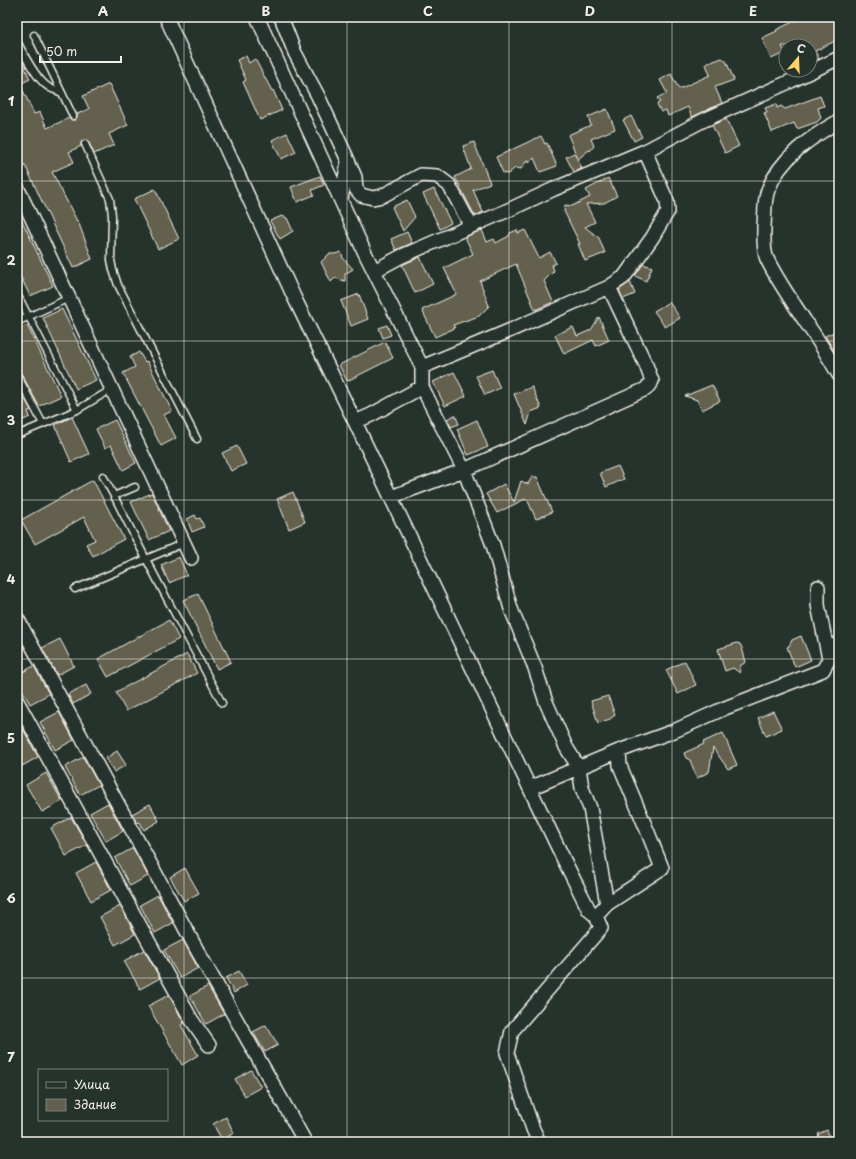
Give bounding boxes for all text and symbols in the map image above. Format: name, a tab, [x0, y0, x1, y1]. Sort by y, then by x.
text: A	[98, 1, 108, 20]
text: B	[262, 1, 271, 20]
text: C	[423, 1, 433, 20]
text: D	[585, 1, 595, 20]
text: E	[749, 1, 757, 20]
scale bar	[40, 38, 121, 64]
north arrow	[778, 38, 818, 78]
text: С	[795, 39, 808, 57]
text: 50 m	[46, 42, 77, 60]
text: 1	[8, 91, 14, 110]
text: 2	[6, 250, 16, 269]
text: 3	[7, 410, 16, 429]
text: 4	[7, 569, 16, 588]
text: 5	[7, 728, 15, 747]
text: 6	[6, 888, 16, 907]
text: 7	[7, 1047, 15, 1066]
legend	[38, 1069, 168, 1121]
text: Улица	[74, 1075, 110, 1093]
text: Здание	[74, 1095, 116, 1113]

